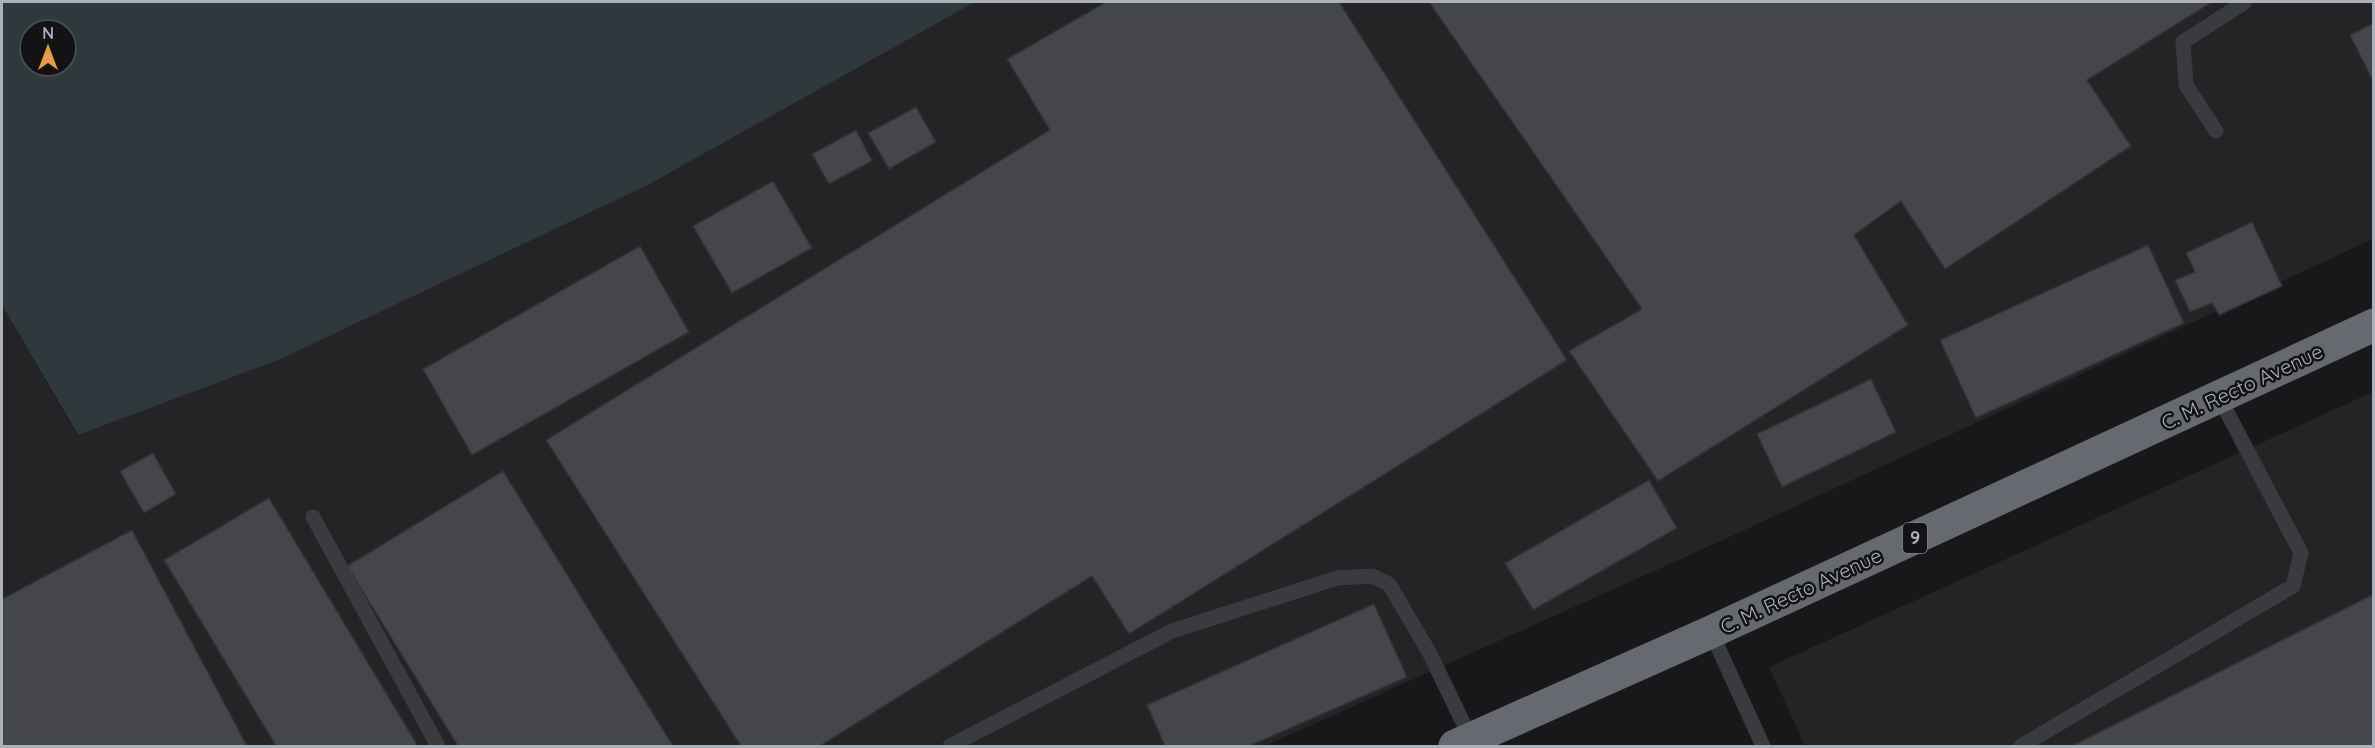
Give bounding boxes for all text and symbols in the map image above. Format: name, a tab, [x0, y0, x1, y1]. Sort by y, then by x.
north arrow	[18, 18, 78, 78]
text: N	[42, 23, 54, 43]
street label: C. M. Recto Avenue	[2157, 338, 2327, 435]
road number: 9	[1903, 523, 1927, 553]
street label: C. M. Recto Avenue	[1716, 542, 1886, 639]

